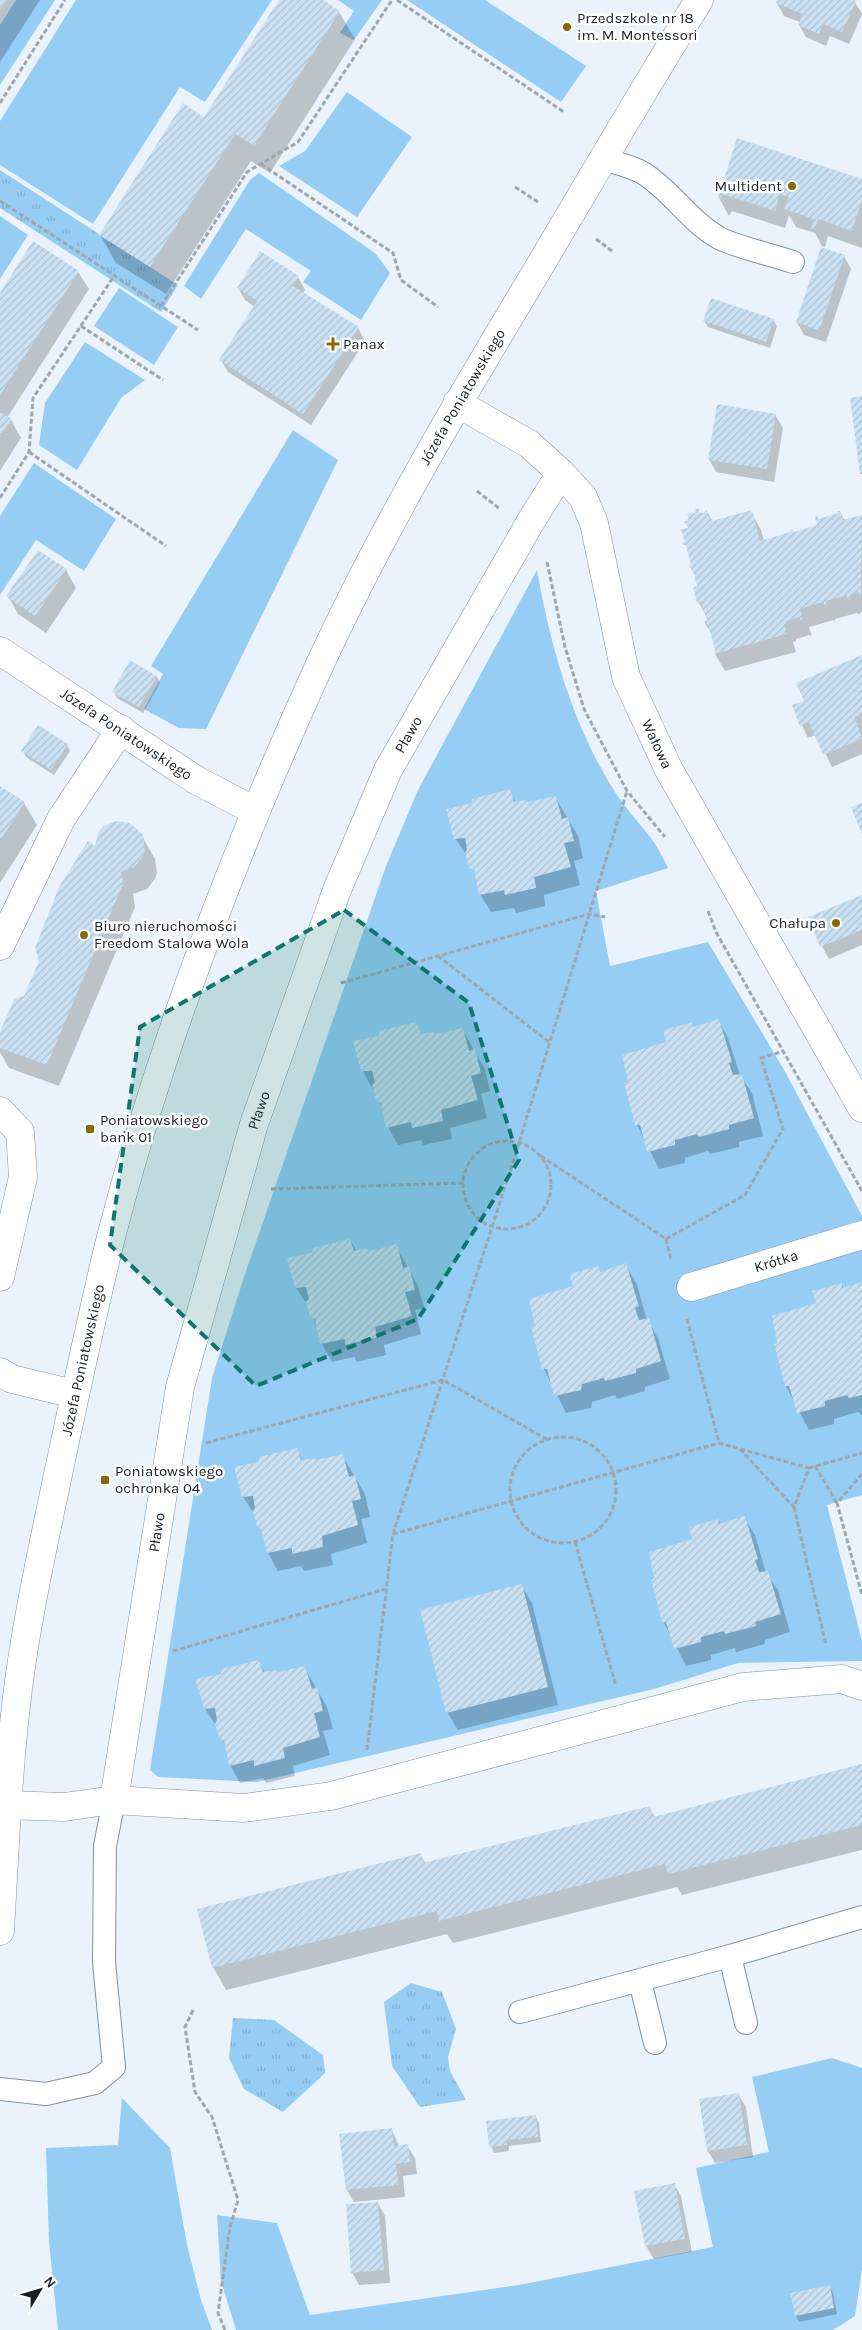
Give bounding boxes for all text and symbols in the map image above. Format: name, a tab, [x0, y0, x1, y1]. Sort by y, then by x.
place label: Przedszkole nr 18 im. M. Montessori	[577, 9, 698, 44]
marker: Przedszkole nr 18 im. M. Montessori	[561, 21, 573, 33]
place label: Multident	[715, 177, 782, 195]
marker: Multident	[786, 180, 798, 192]
street label: Józefa Poniatowskiego	[416, 325, 509, 468]
place label: Panax	[343, 335, 385, 353]
marker: Panax	[327, 338, 339, 350]
street label: Józefa Poniatowskiego	[57, 684, 196, 784]
street label: Pławo	[391, 713, 426, 756]
street label: Wałowa	[638, 716, 676, 772]
place label: Chałupa	[769, 914, 826, 932]
place label: Biuro nieruchomości Freedom Stalowa Wola	[94, 917, 249, 952]
marker: Chałupa	[830, 917, 842, 929]
marker: Biuro nieruchomości Freedom Stalowa Wola	[78, 929, 90, 941]
street label: Pławo	[244, 1088, 274, 1132]
place label: Poniatowskiego bank 01	[100, 1111, 208, 1146]
marker: Poniatowskiego bank 01	[84, 1123, 96, 1135]
street label: Krótka	[752, 1246, 800, 1276]
street label: Józefa Poniatowskiego	[58, 1283, 108, 1437]
place label: Poniatowskiego ochronka 04	[115, 1462, 223, 1497]
marker: Poniatowskiego ochronka 04	[99, 1474, 111, 1486]
street label: Pławo	[145, 1511, 169, 1553]
north arrow	[15, 2265, 65, 2315]
text: N	[40, 2273, 60, 2291]

